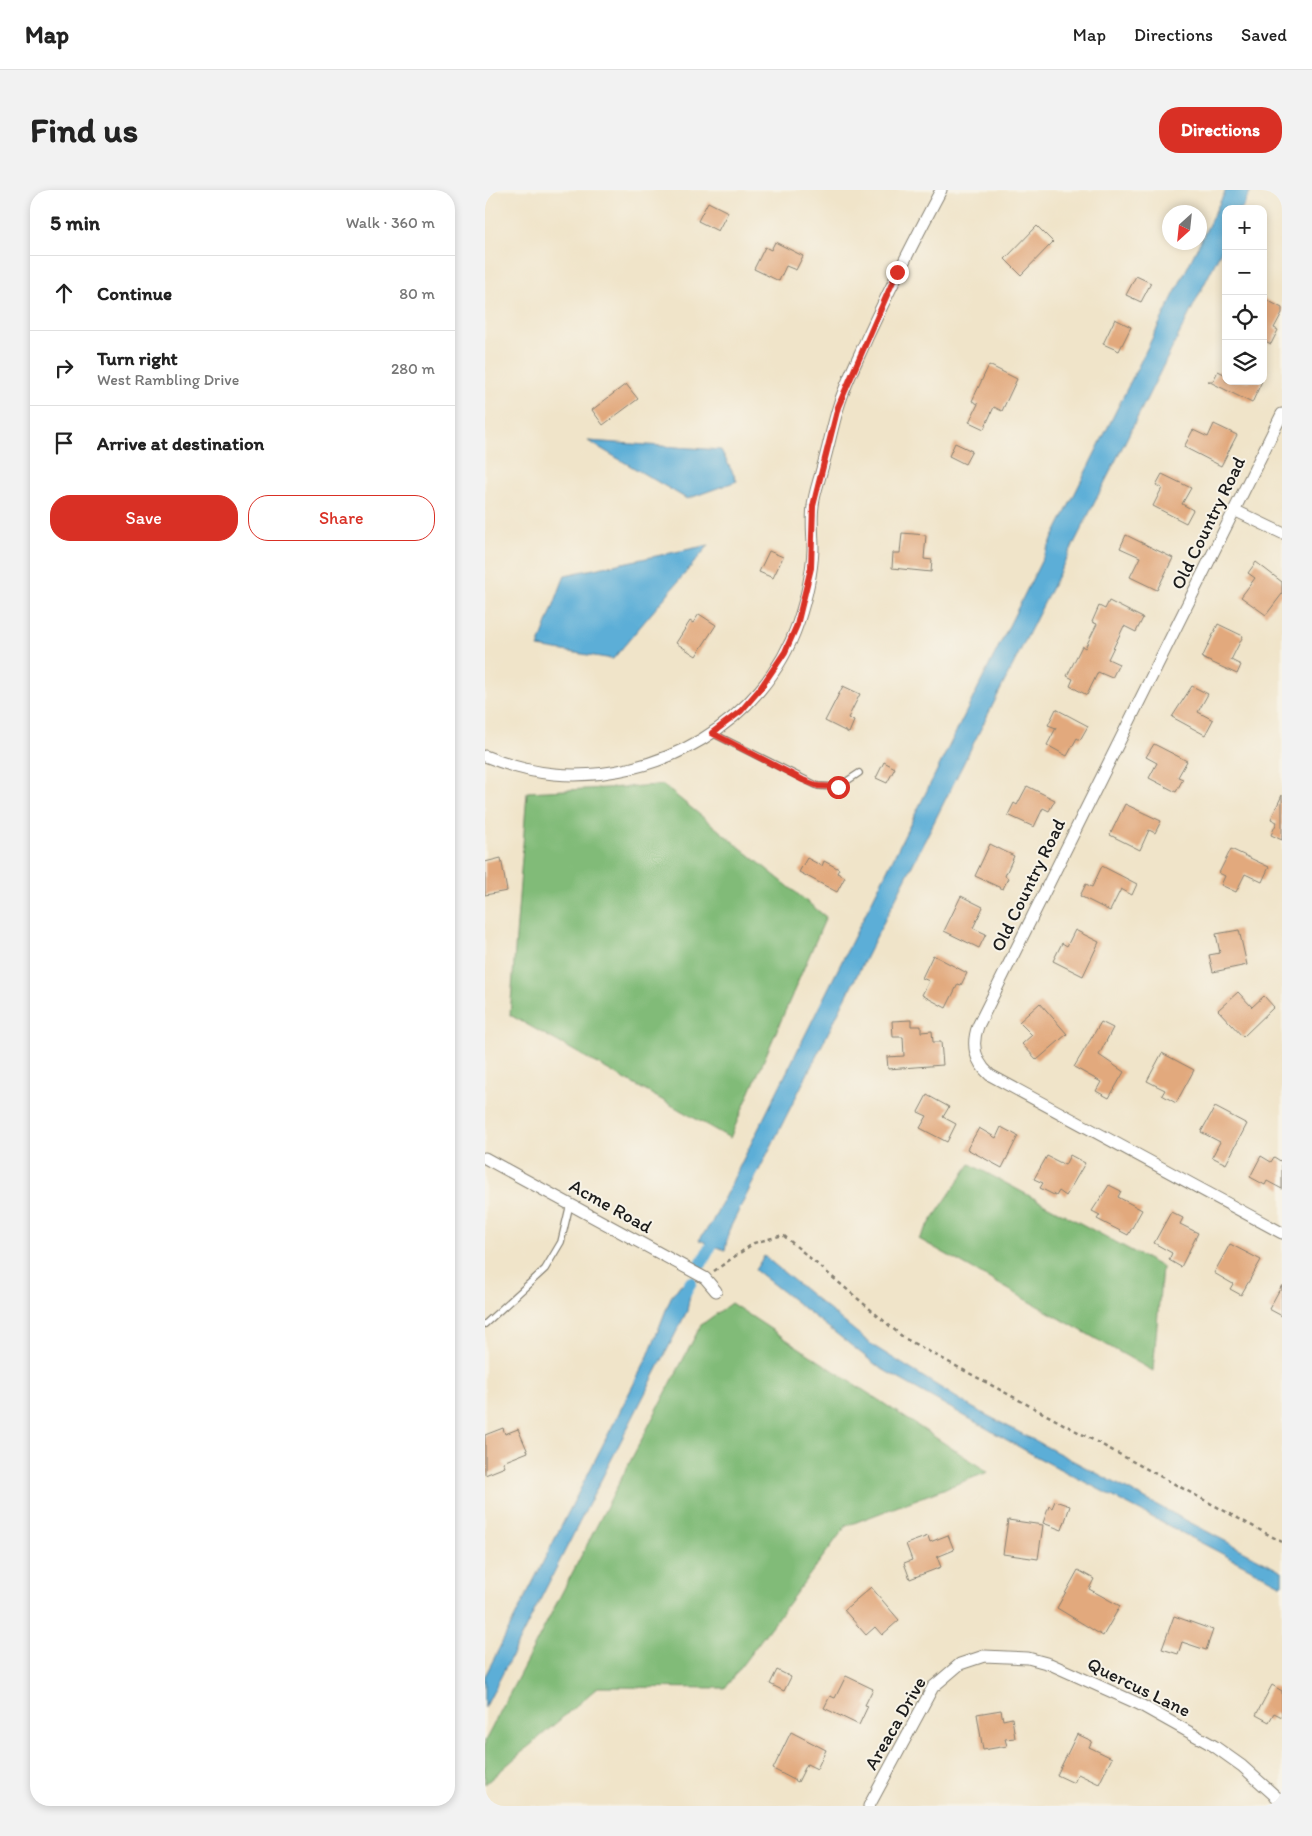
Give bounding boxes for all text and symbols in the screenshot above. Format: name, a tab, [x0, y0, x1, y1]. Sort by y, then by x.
text: Map	[25, 20, 69, 49]
text: Map	[1073, 24, 1106, 46]
text: Directions	[1134, 24, 1213, 46]
text: Saved	[1241, 24, 1287, 46]
button: Directions	[1159, 107, 1282, 153]
text: Find us	[30, 109, 138, 151]
north arrow	[1162, 205, 1207, 250]
map controls	[1222, 205, 1267, 385]
button: +	[1222, 205, 1267, 250]
text: 5 min	[50, 210, 100, 235]
text: Walk · 360 m	[346, 213, 435, 232]
button: −	[1222, 250, 1267, 295]
route end	[886, 261, 909, 284]
icon: ahead	[50, 279, 78, 307]
text: Continue	[97, 282, 172, 305]
text: 80 m	[399, 284, 435, 303]
button: locate	[1222, 295, 1267, 340]
button: layers	[1222, 340, 1267, 385]
text: Turn right	[97, 347, 178, 370]
icon: right	[50, 354, 78, 382]
text: 280 m	[391, 359, 435, 378]
text: West Rambling Drive	[97, 370, 239, 389]
icon: arrive	[50, 429, 78, 457]
text: Arrive at destination	[97, 432, 264, 455]
street label: Old Country Road	[1166, 452, 1250, 593]
button: Save	[50, 495, 238, 541]
button: Share	[248, 495, 435, 541]
route start	[827, 776, 850, 799]
street label: Old Country Road	[986, 814, 1070, 955]
street label: Acme Road	[566, 1174, 657, 1238]
street label: Quercus Lane	[1084, 1652, 1194, 1722]
street label: Areaca Drive	[859, 1672, 931, 1774]

